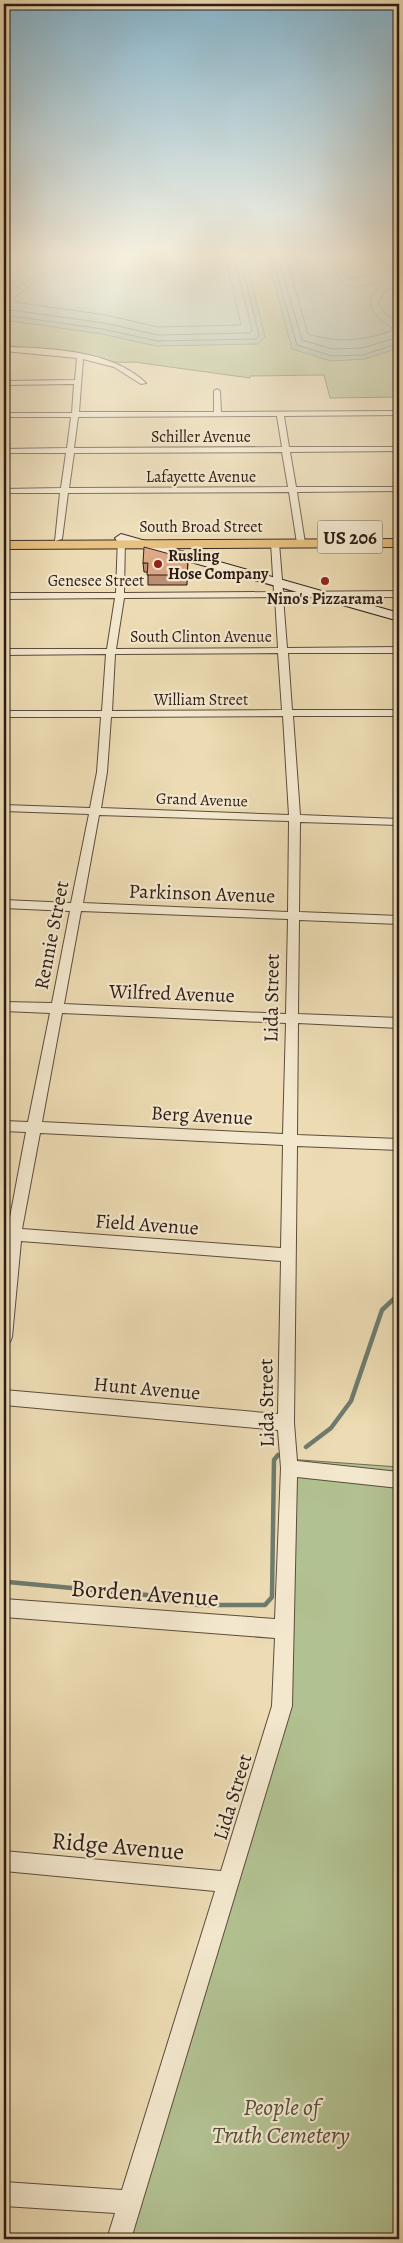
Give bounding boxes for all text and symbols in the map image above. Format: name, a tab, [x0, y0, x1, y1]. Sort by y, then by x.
street label: Schiller Avenue	[151, 426, 251, 448]
street label: Lafayette Avenue	[146, 466, 256, 488]
street label: South Broad Street	[139, 516, 263, 538]
road number: US 206	[318, 520, 382, 554]
place label: Rusling Hose Company	[168, 545, 269, 585]
marker: Rusling Hose Company	[152, 558, 164, 570]
street label: Genesee Street	[48, 570, 144, 592]
marker: Nino's Pizzarama	[319, 575, 331, 587]
place label: Nino's Pizzarama	[267, 588, 384, 610]
street label: South Clinton Avenue	[130, 626, 272, 648]
street label: William Street	[153, 689, 248, 711]
street label: Grand Avenue	[156, 787, 248, 813]
street label: Parkinson Avenue	[128, 877, 276, 910]
street label: Rennie Street	[28, 878, 75, 992]
street label: Lida Street	[257, 953, 286, 1043]
street label: Wilfred Avenue	[108, 978, 235, 1009]
street label: Berg Avenue	[150, 1099, 254, 1132]
street label: Field Avenue	[94, 1207, 200, 1242]
street label: Lida Street	[252, 1358, 281, 1448]
street label: Hunt Avenue	[92, 1370, 201, 1407]
street label: Borden Avenue	[70, 1572, 220, 1614]
street label: Lida Street	[207, 1750, 259, 1844]
street label: Ridge Avenue	[50, 1824, 186, 1868]
park label: People of Truth Cemetery	[212, 2091, 350, 2151]

